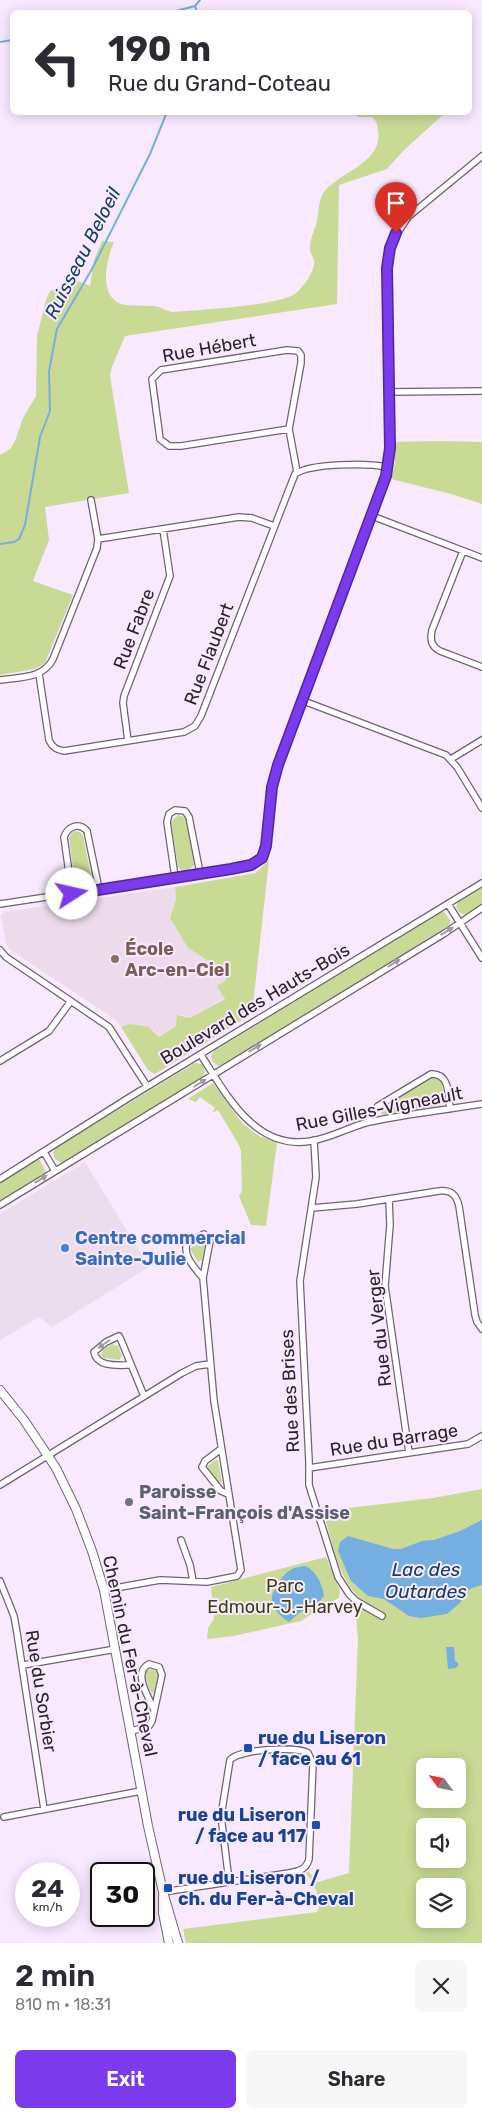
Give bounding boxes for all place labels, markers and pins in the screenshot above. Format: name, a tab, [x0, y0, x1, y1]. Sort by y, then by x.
pin	[375, 182, 417, 233]
place label: École Arc-en-Ciel	[125, 938, 230, 981]
marker: École Arc-en-Ciel	[109, 953, 121, 965]
place label: Centre commercial Sainte-Julie	[75, 1227, 246, 1270]
marker: Centre commercial Sainte-Julie	[59, 1242, 71, 1254]
place label: Paroisse Saint-François d'Assise	[139, 1481, 350, 1524]
marker: Paroisse Saint-François d'Assise	[123, 1496, 135, 1508]
place label: rue du Liseron / face au 61	[258, 1727, 386, 1770]
marker: rue du Liseron / face au 61	[242, 1742, 254, 1754]
place label: rue du Liseron / face au 117	[178, 1804, 306, 1847]
marker: rue du Liseron / face au 117	[310, 1819, 322, 1831]
place label: rue du Liseron / ch. du Fer-à-Cheval	[178, 1867, 354, 1910]
marker: rue du Liseron / ch. du Fer-à-Cheval	[162, 1882, 174, 1894]

